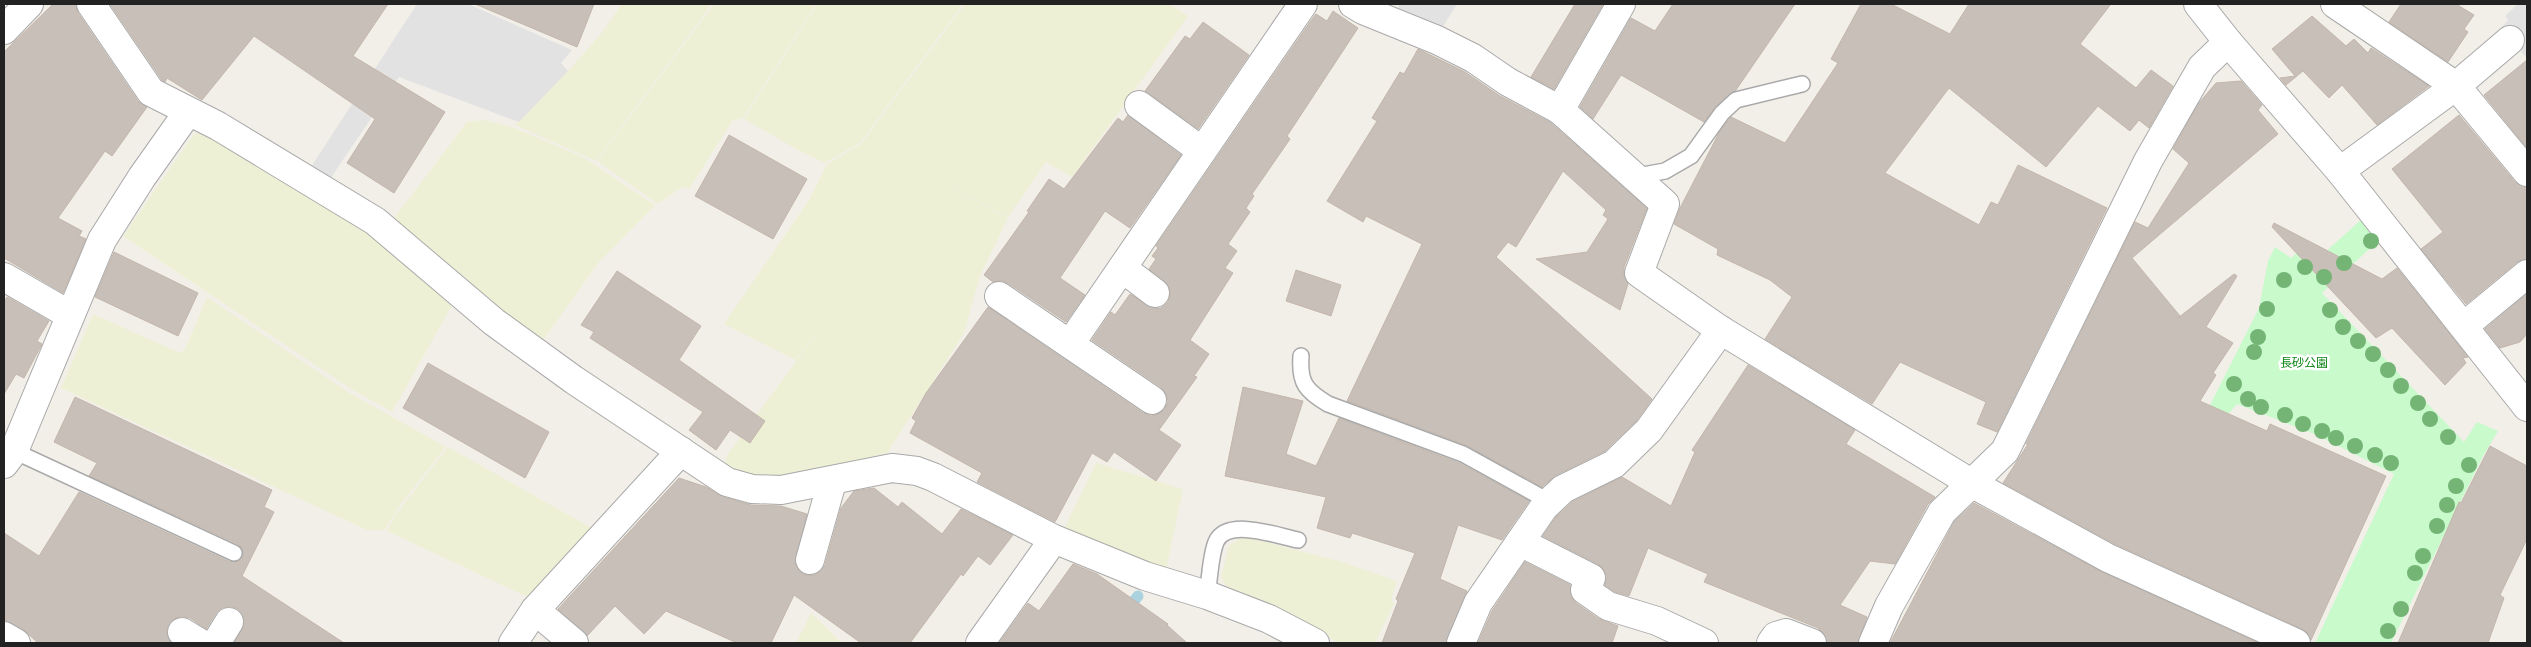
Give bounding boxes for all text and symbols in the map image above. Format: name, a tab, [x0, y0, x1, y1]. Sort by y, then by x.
park label: 長砂公園	[2280, 356, 2328, 370]

